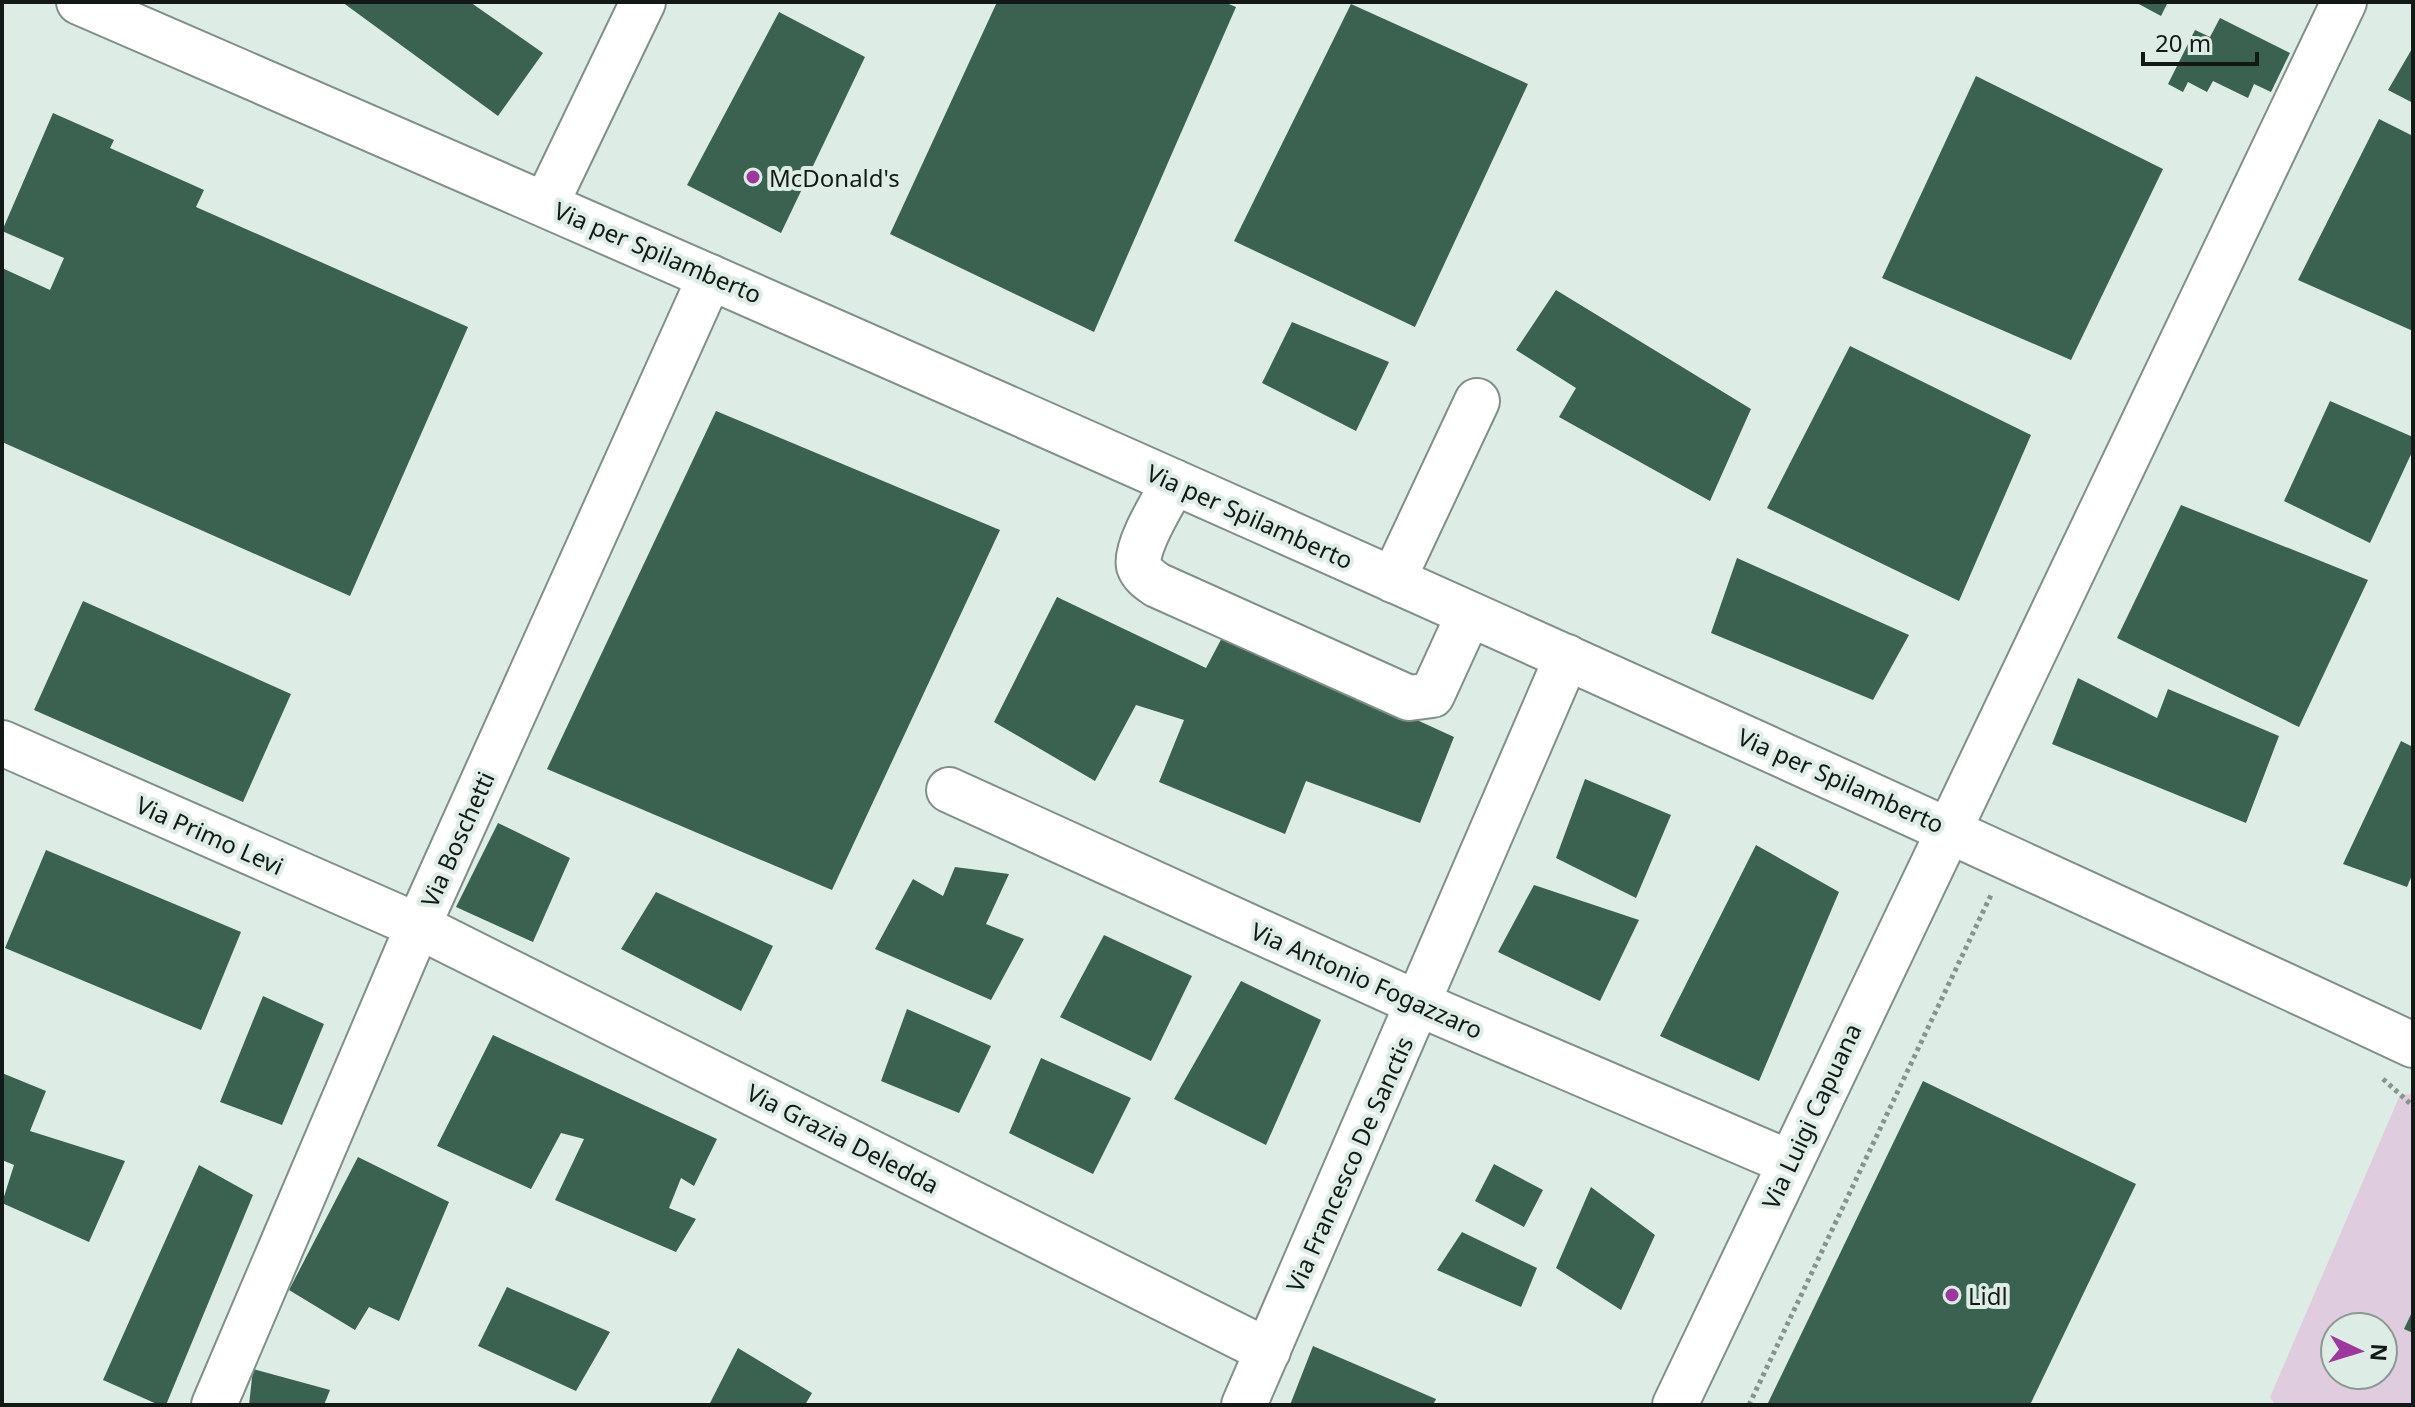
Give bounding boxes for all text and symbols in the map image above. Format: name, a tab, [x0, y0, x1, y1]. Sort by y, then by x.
scale bar	[2143, 16, 2257, 66]
text: 20 m	[2155, 26, 2211, 59]
place label: McDonald's	[769, 161, 900, 194]
marker: McDonald's	[744, 168, 762, 186]
street label: Via per Spilamberto	[549, 193, 767, 311]
street label: Via per Spilamberto	[1142, 456, 1358, 576]
street label: Via per Spilamberto	[1733, 720, 1949, 840]
street label: Via Boschetti	[412, 766, 502, 912]
street label: Via Primo Levi	[131, 788, 289, 882]
street label: Via Antonio Fogazzaro	[1246, 914, 1488, 1046]
street label: Via Luigi Capuana	[1754, 1018, 1868, 1214]
street label: Via Francesco De Sanctis	[1278, 1031, 1420, 1297]
street label: Via Grazia Deledda	[741, 1075, 945, 1201]
place label: Lidl	[1968, 1279, 2008, 1312]
marker: Lidl	[1943, 1286, 1961, 1304]
north arrow	[2319, 1311, 2399, 1391]
text: N	[2364, 1342, 2396, 1362]

